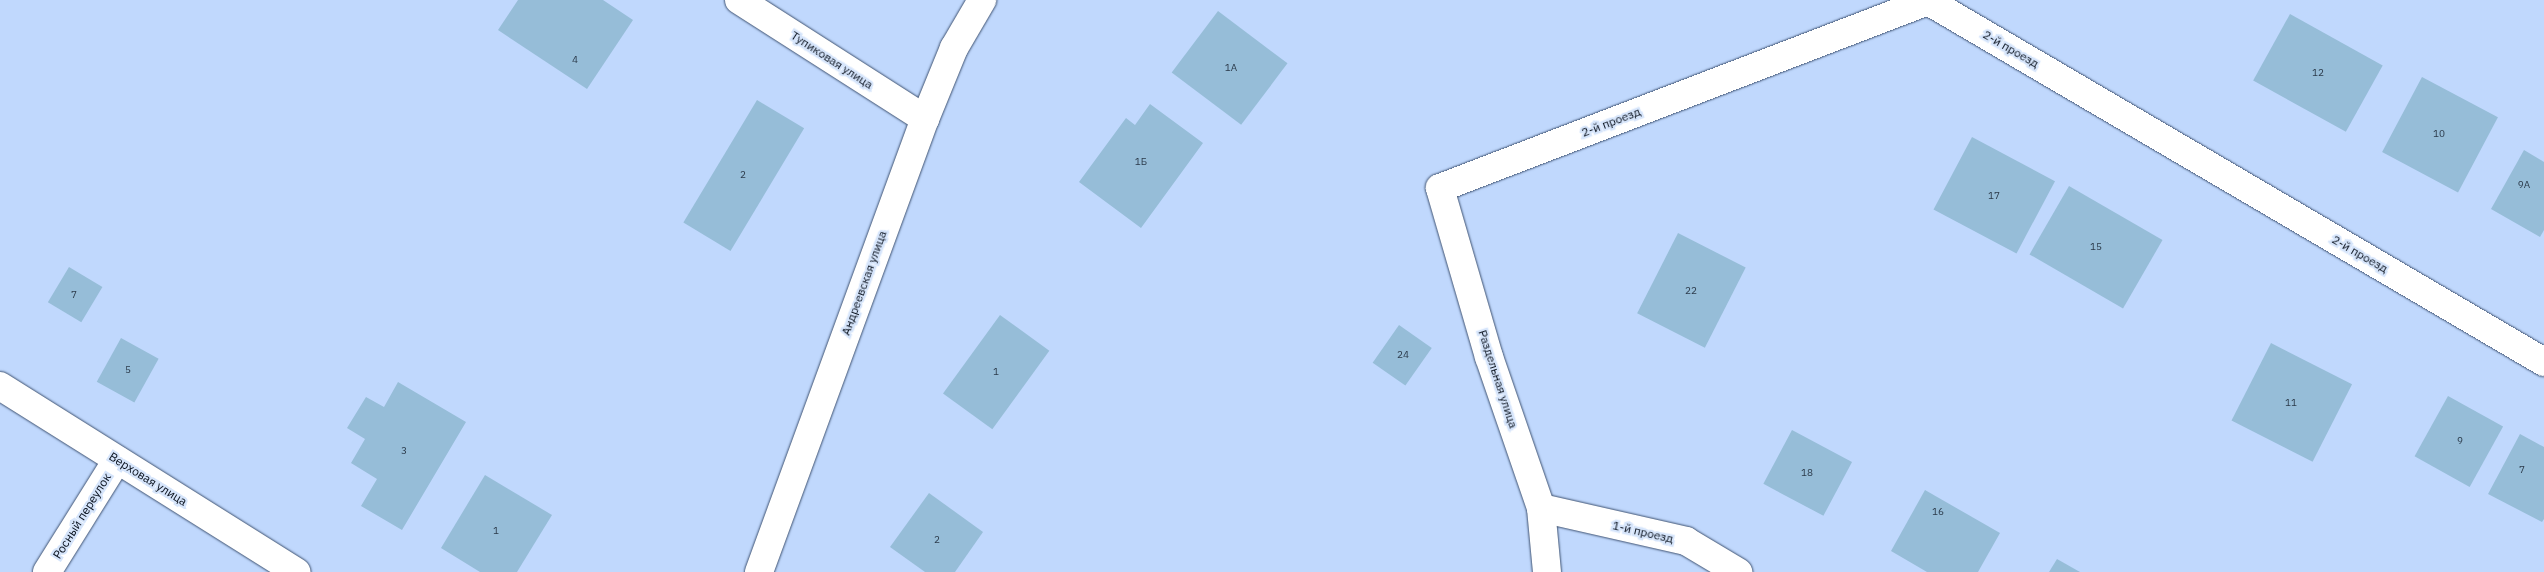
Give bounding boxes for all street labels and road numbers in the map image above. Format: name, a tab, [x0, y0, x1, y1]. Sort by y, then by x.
street label: 2-й проезд	[1980, 27, 2042, 71]
street label: Тупиковая улица	[788, 28, 876, 92]
street label: 2-й проезд	[1579, 104, 1643, 140]
street label: Андреевская улица	[838, 229, 890, 337]
street label: 2-й проезд	[2329, 232, 2391, 276]
street label: Раздельная улица	[1475, 328, 1521, 430]
street label: Верховая улица	[106, 449, 190, 509]
street label: Росный переулок	[50, 471, 114, 561]
street label: 1-й проезд	[1611, 518, 1675, 546]

